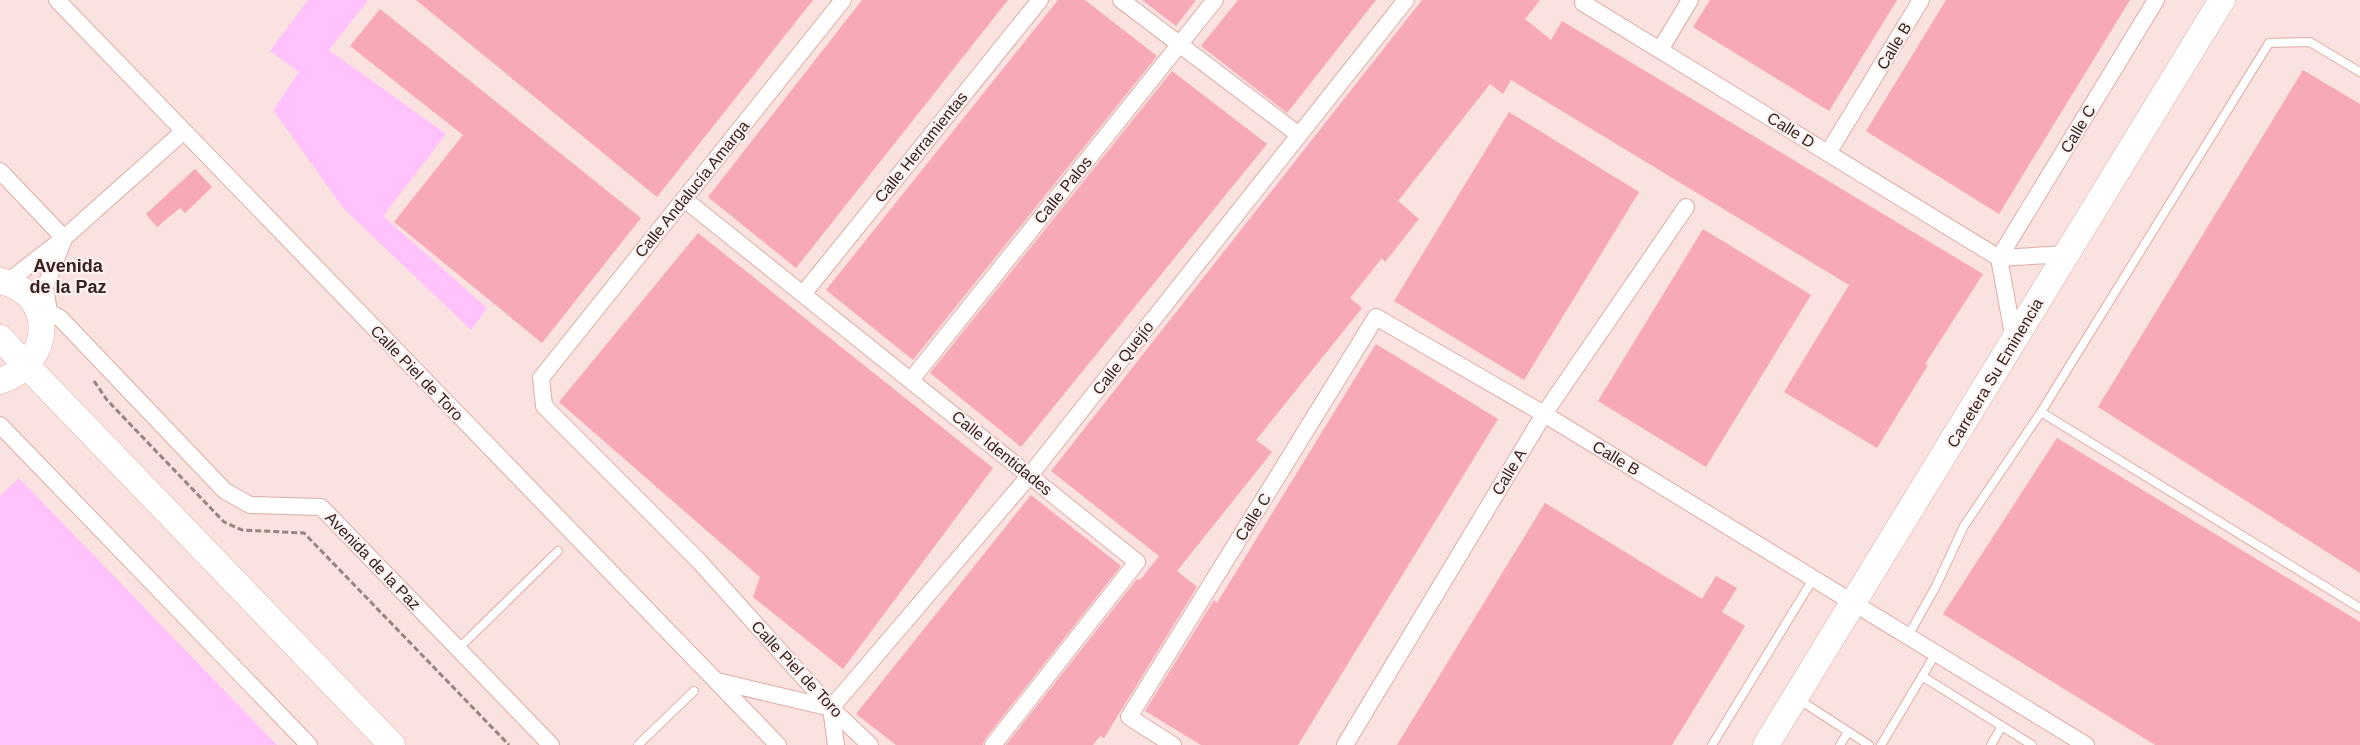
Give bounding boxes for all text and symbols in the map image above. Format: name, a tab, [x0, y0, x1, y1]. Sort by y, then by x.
street label: Calle B	[1873, 20, 1915, 72]
street label: Calle Herramientas	[871, 88, 971, 206]
street label: Calle C	[2057, 102, 2099, 156]
street label: Calle D	[1764, 109, 1818, 151]
street label: Calle Andalucía Amarga	[632, 117, 752, 261]
street label: Calle Palos	[1031, 153, 1095, 227]
district label: Avenida de la Paz	[29, 256, 107, 297]
street label: Carretera Su Eminencia	[1944, 295, 2046, 451]
street label: Calle Quejío	[1089, 318, 1157, 398]
street label: Calle Piel de Toro	[367, 322, 467, 424]
street label: Calle Identidades	[949, 407, 1055, 499]
street label: Calle B	[1590, 437, 1642, 479]
street label: Calle A	[1489, 446, 1530, 498]
street label: Calle C	[1232, 490, 1274, 544]
street label: Avenida de la Paz	[322, 509, 424, 613]
street label: Calle Piel de Toro	[748, 617, 846, 721]

